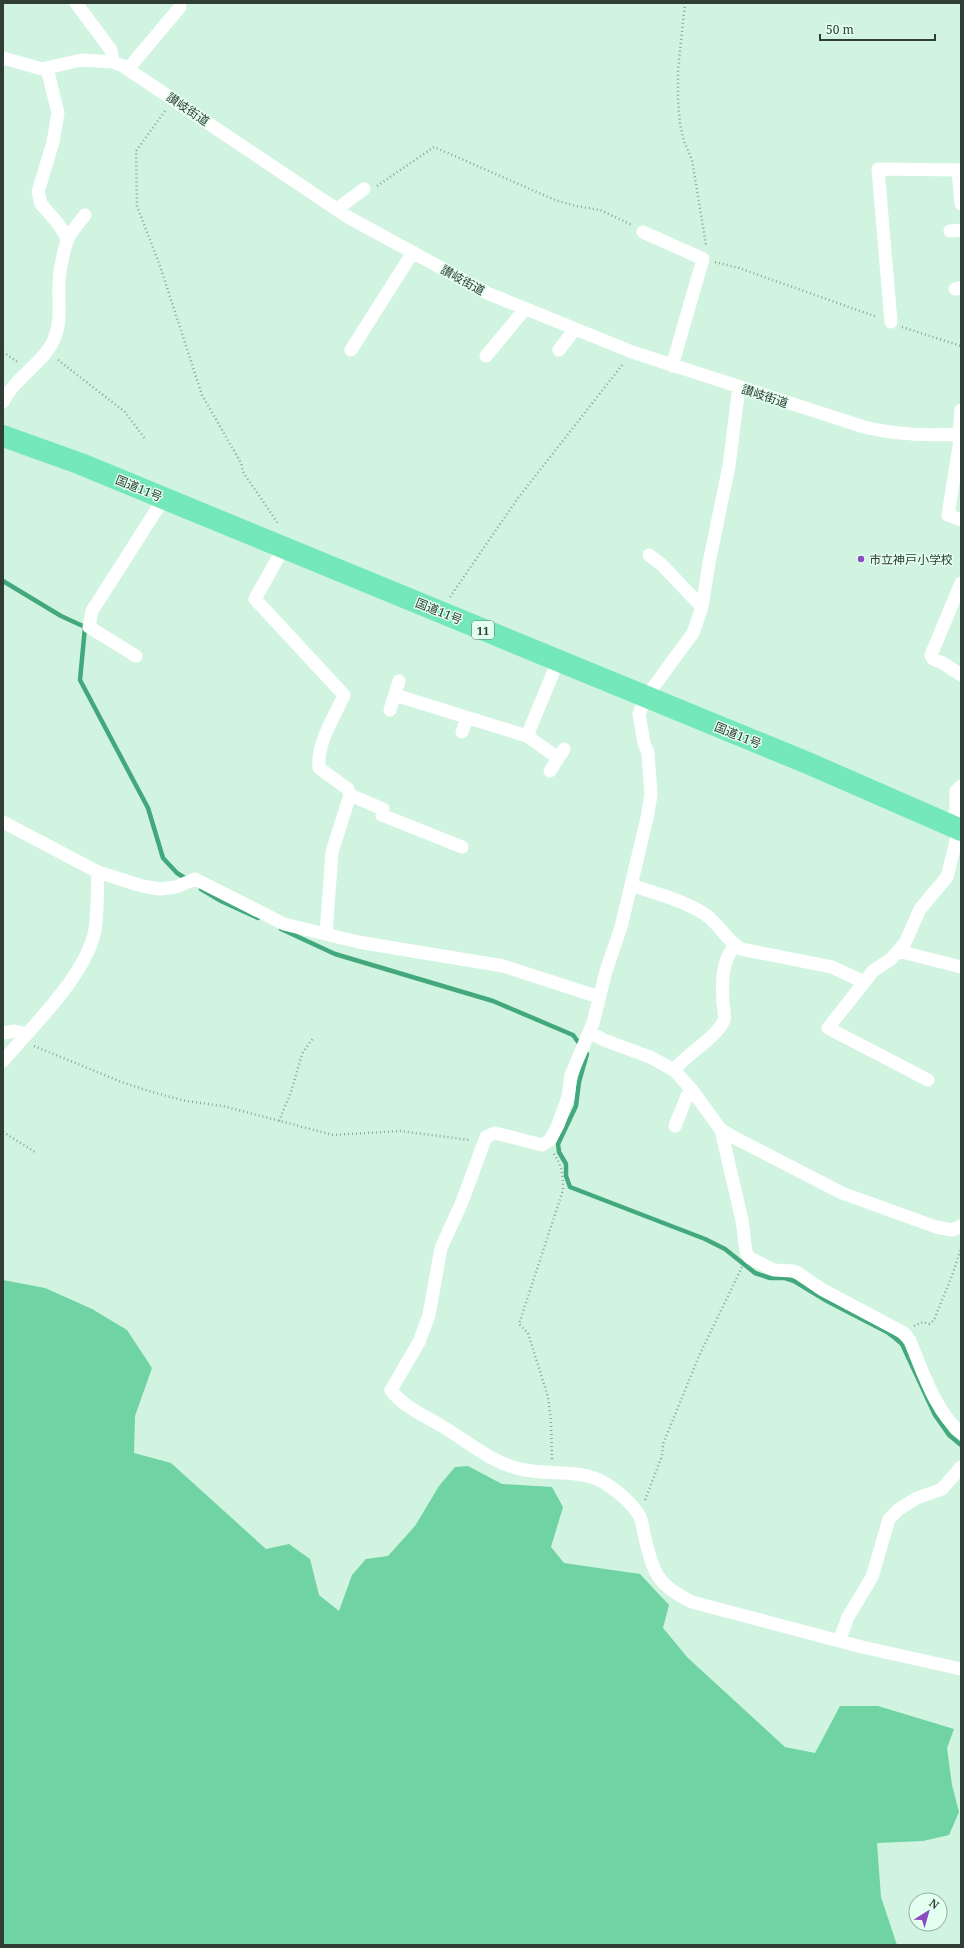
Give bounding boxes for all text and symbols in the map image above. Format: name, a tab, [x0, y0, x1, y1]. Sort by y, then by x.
scale bar	[820, 16, 935, 42]
text: 50 m	[826, 21, 854, 38]
street label: 讃岐街道	[163, 89, 213, 129]
street label: 讃岐街道	[438, 261, 488, 299]
street label: 讃岐街道	[740, 380, 790, 412]
street label: 国道11号	[113, 471, 165, 505]
place label: 市立神戸小学校	[869, 551, 953, 568]
marker: 市立神戸小学校	[856, 554, 866, 564]
street label: 国道11号	[413, 594, 465, 628]
road number: 11	[472, 621, 494, 639]
street label: 国道11号	[712, 718, 764, 752]
north arrow	[908, 1892, 948, 1932]
text: N	[926, 1895, 943, 1912]

